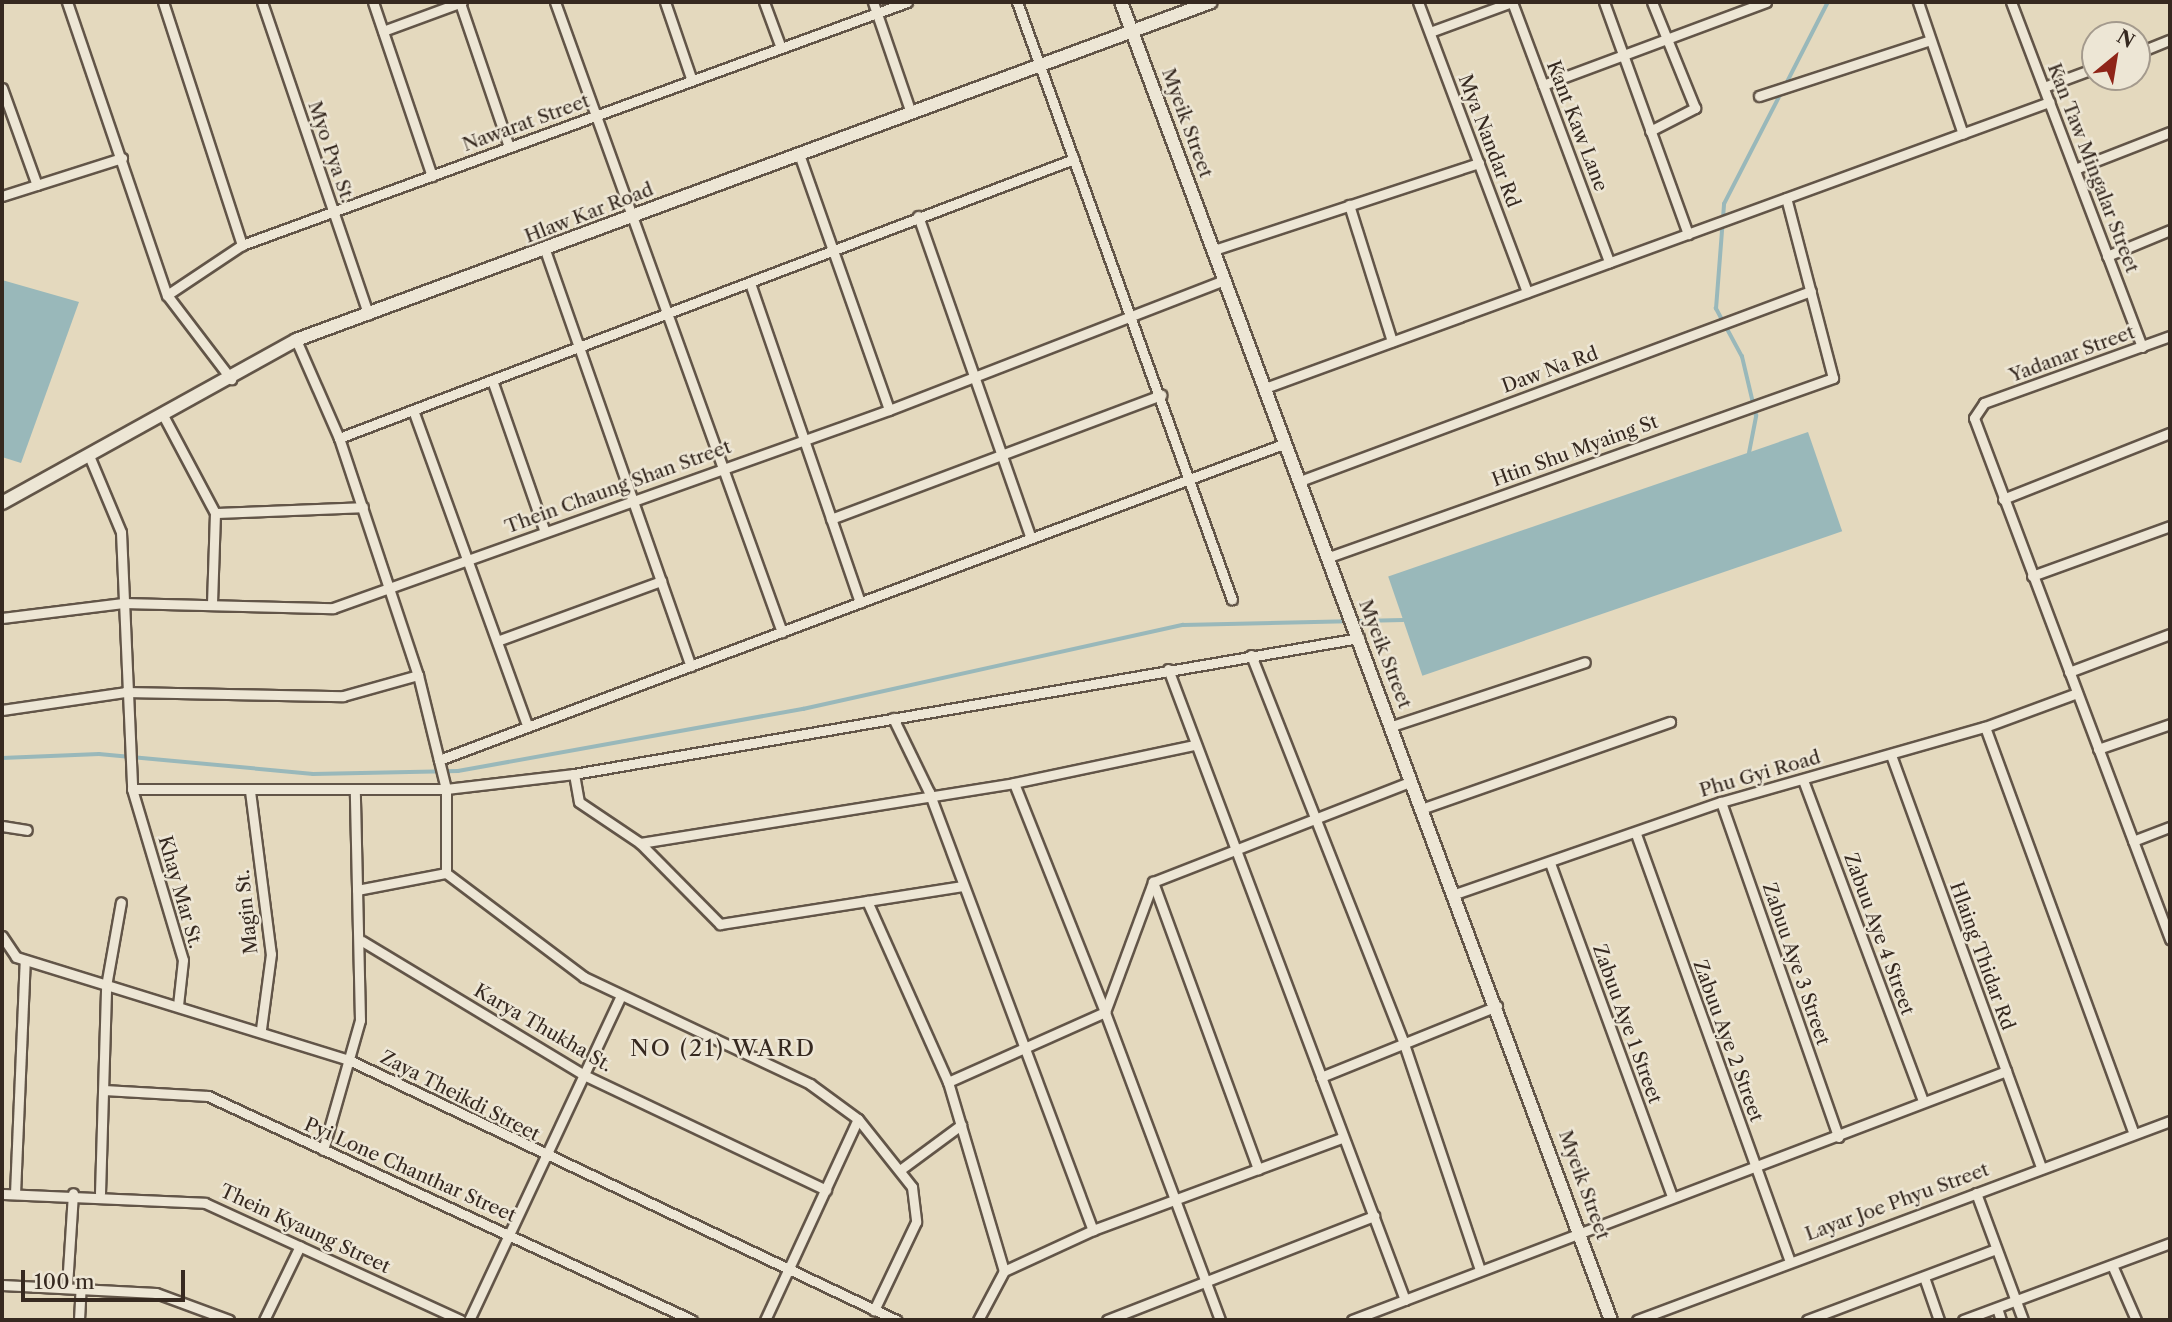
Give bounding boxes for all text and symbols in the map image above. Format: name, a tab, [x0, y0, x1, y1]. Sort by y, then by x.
north arrow	[2081, 21, 2151, 91]
text: N	[2113, 25, 2139, 53]
street label: Kant Kaw Lane	[1542, 57, 1612, 195]
street label: Kan Taw Mingalar Street	[2042, 59, 2144, 277]
street label: Myeik Street	[1157, 65, 1217, 181]
street label: Mya Nandar Rd	[1453, 71, 1525, 211]
street label: Nawarat Street	[459, 89, 593, 157]
street label: Myo Pya St.	[303, 98, 359, 206]
street label: Hlaw Kar Road	[521, 178, 657, 248]
street label: Yadanar Street	[2006, 321, 2138, 387]
street label: Daw Na Rd	[1498, 342, 1602, 398]
street label: Htin Shu Myaing St	[1489, 410, 1661, 492]
street label: Thein Chaung Shan Street	[502, 435, 734, 539]
street label: Myeik Street	[1354, 596, 1416, 712]
street label: Phu Gyi Road	[1697, 746, 1823, 802]
street label: Khay Mar St.	[153, 833, 207, 951]
street label: Zabuu Aye 4 Street	[1839, 850, 1919, 1018]
street label: Magin St.	[231, 869, 263, 955]
street label: Hlaing Thidar Rd	[1944, 878, 2020, 1034]
street label: Zabuu Aye 3 Street	[1757, 880, 1835, 1048]
street label: Zabuu Aye 1 Street	[1587, 941, 1667, 1107]
street label: Zabuu Aye 2 Street	[1688, 957, 1768, 1125]
street label: Karya Thukha St.	[469, 979, 617, 1077]
district label: NO (21) WARD	[631, 1034, 815, 1062]
street label: Zaya Theikdi Street	[376, 1046, 544, 1146]
street label: Pyi Lone Chanthar Street	[300, 1113, 520, 1227]
street label: Myeik Street	[1554, 1127, 1614, 1243]
street label: Layar Joe Phyu Street	[1802, 1158, 1992, 1246]
street label: Thein Kyaung Street	[216, 1180, 394, 1278]
scale bar	[24, 1256, 189, 1300]
text: 100 m	[34, 1269, 95, 1294]

